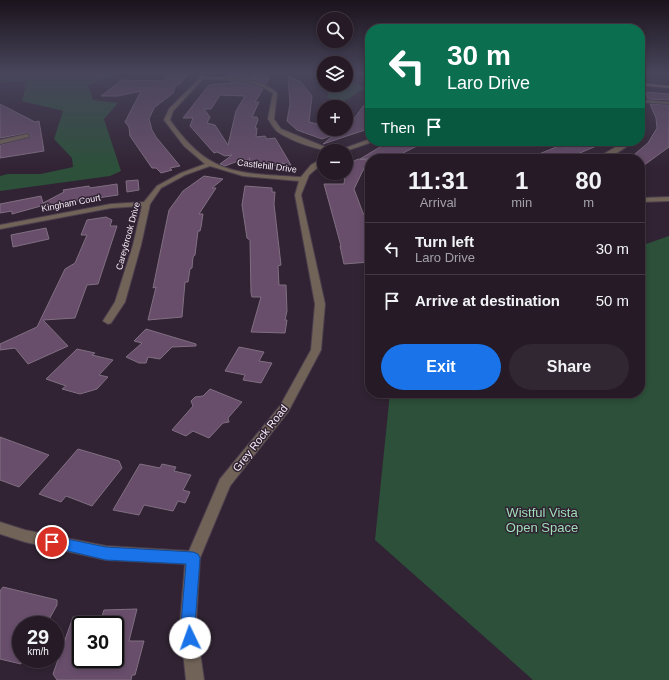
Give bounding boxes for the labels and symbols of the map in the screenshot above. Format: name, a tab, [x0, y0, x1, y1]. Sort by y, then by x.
street label: Castlehill Drive	[237, 157, 297, 175]
street label: Kingham Court	[41, 192, 102, 214]
street label: Careybrook Drive	[114, 201, 142, 271]
street label: Grey Rock Road	[230, 402, 290, 474]
park label: Wistful Vista Open Space	[506, 505, 578, 535]
pin	[35, 525, 69, 559]
speed limit sign: 30	[72, 616, 124, 668]
position arrow	[169, 617, 211, 659]

